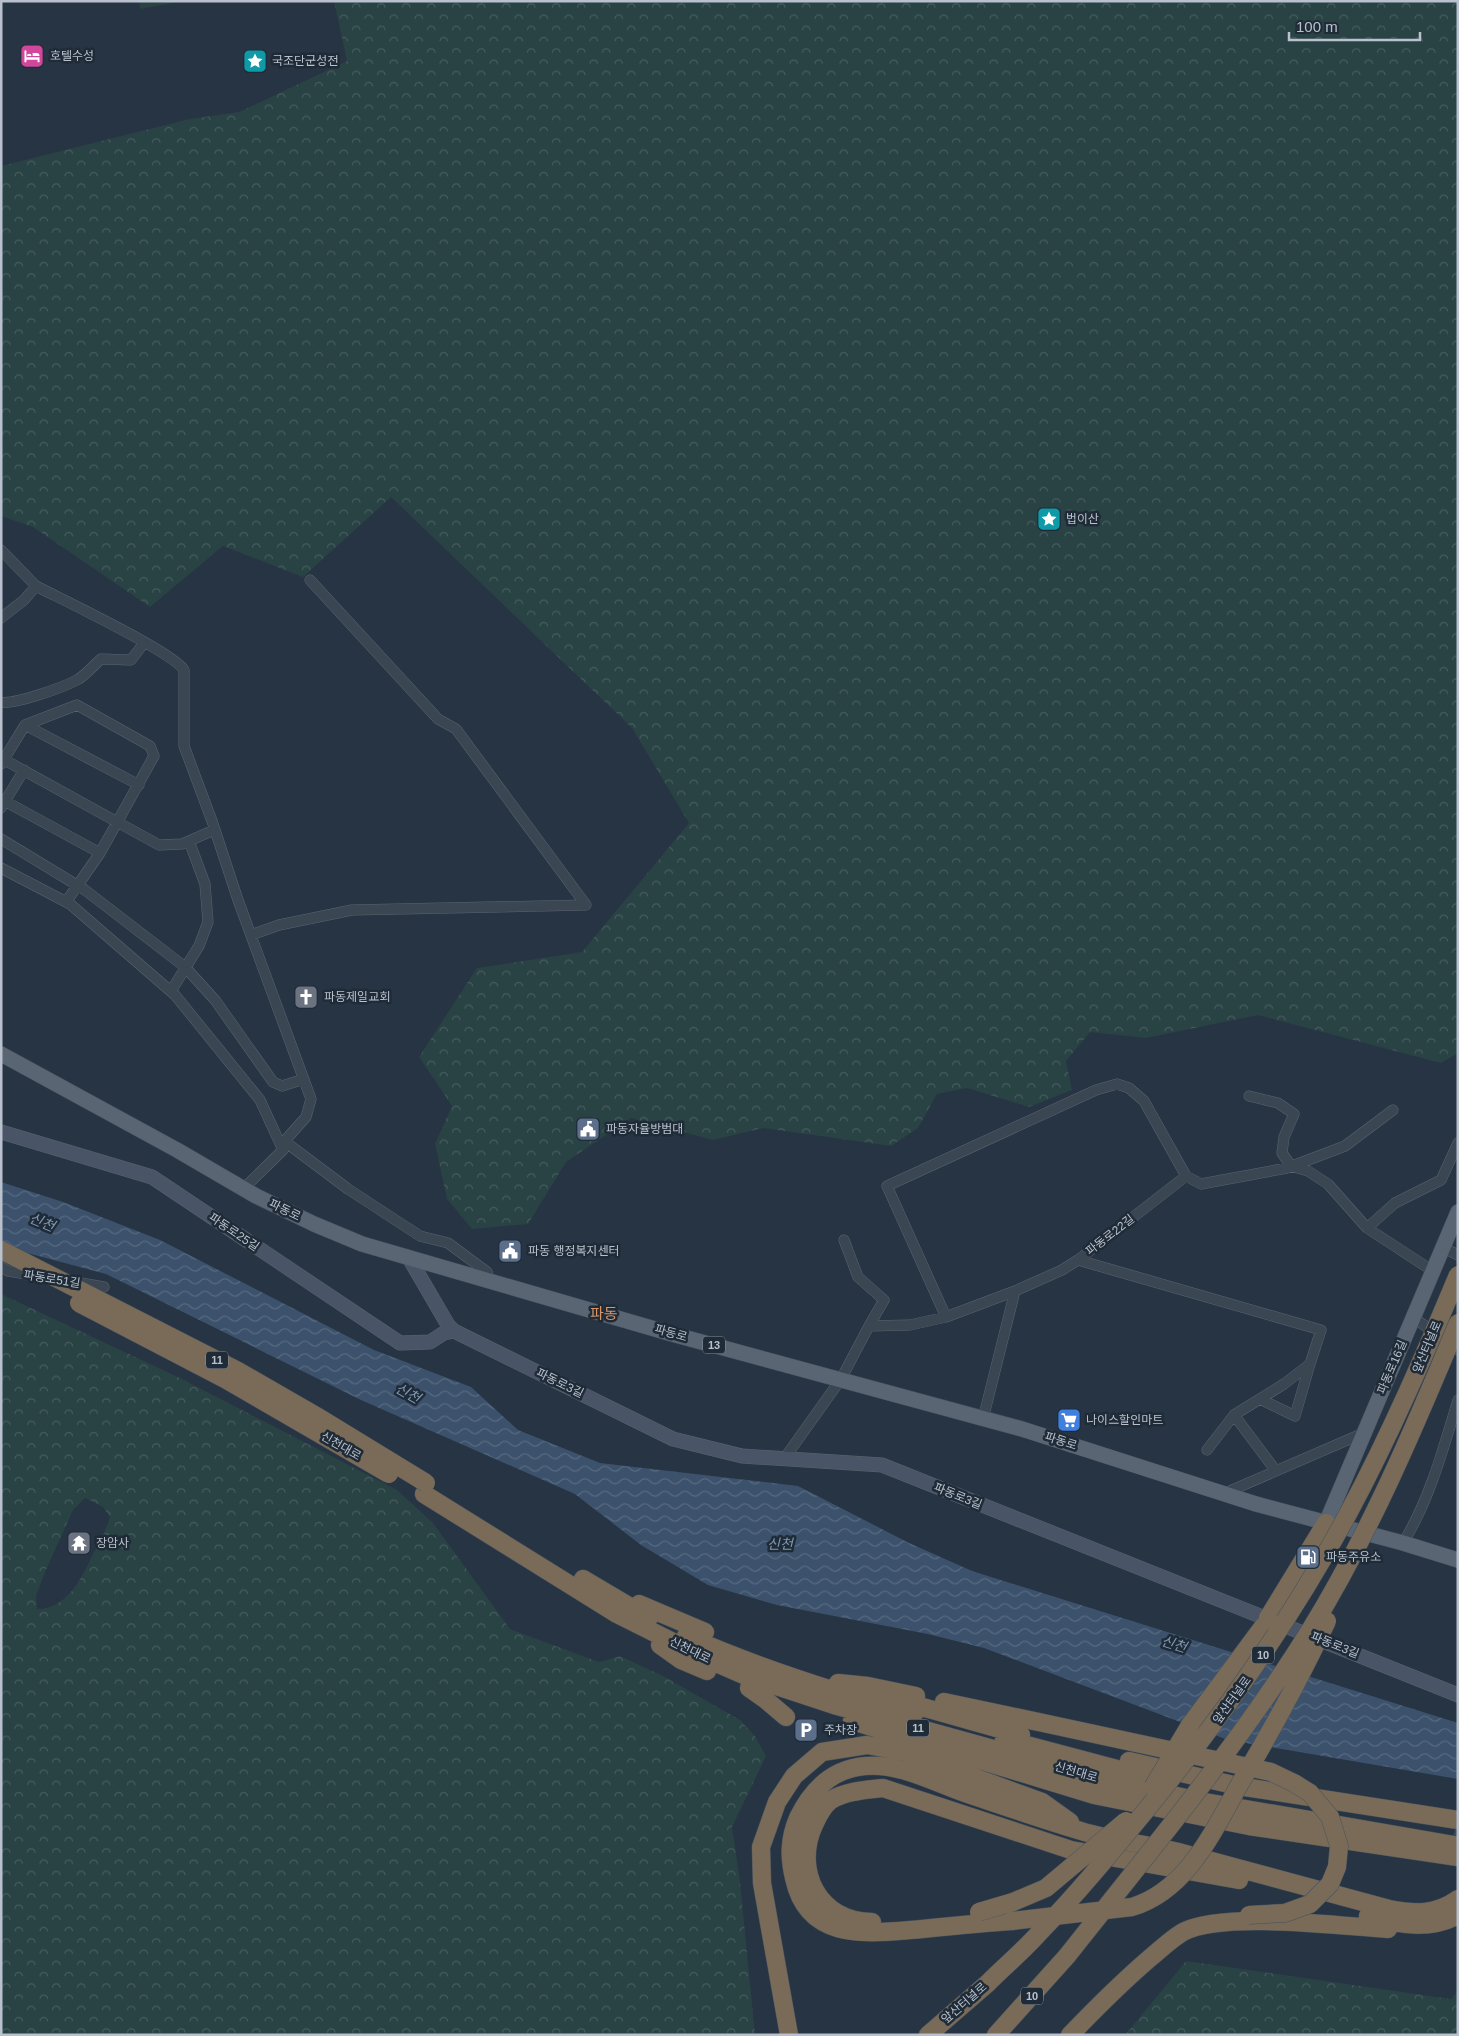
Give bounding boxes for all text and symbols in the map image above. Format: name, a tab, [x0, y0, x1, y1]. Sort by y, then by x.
scale bar	[1289, 10, 1420, 42]
text: 100 m	[1296, 18, 1338, 35]
hotel icon: 호텔수성	[19, 43, 45, 69]
place icon: 국조단군성전	[242, 48, 268, 74]
place label: 호텔수성	[50, 49, 94, 63]
place label: 국조단군성전	[272, 54, 338, 68]
place icon: 법이산	[1036, 506, 1062, 532]
place label: 법이산	[1066, 512, 1099, 526]
church icon: 파동제일교회	[293, 984, 319, 1010]
place label: 파동제일교회	[324, 990, 390, 1004]
public building icon: 파동자율방범대	[575, 1116, 601, 1142]
place label: 파동자율방범대	[606, 1122, 683, 1136]
street label: 파동로	[267, 1196, 303, 1224]
water label: 신천	[27, 1210, 58, 1235]
street label: 파동로25길	[206, 1210, 262, 1254]
street label: 파동로22길	[1083, 1212, 1137, 1258]
public building icon: 파동 행정복지센터	[497, 1238, 523, 1264]
place label: 파동 행정복지센터	[528, 1244, 620, 1258]
street label: 파동로51길	[23, 1268, 81, 1290]
district label: 파동	[590, 1305, 618, 1322]
street label: 앞산터널로	[1410, 1319, 1444, 1375]
street label: 파동로	[653, 1322, 689, 1344]
road number: 13	[703, 1336, 725, 1354]
street label: 파동로16길	[1374, 1338, 1410, 1396]
road number: 11	[206, 1352, 228, 1368]
street label: 파동로3길	[534, 1366, 586, 1400]
water label: 신천	[393, 1380, 424, 1407]
supermarket icon: 나이스할인마트	[1056, 1407, 1082, 1433]
place label: 나이스할인마트	[1086, 1413, 1163, 1427]
street label: 신천대로	[318, 1429, 364, 1463]
street label: 파동로	[1043, 1429, 1079, 1453]
street label: 파동로3길	[932, 1480, 984, 1512]
temple icon: 장암사	[66, 1530, 92, 1556]
place label: 장암사	[96, 1536, 129, 1550]
water label: 신천	[767, 1536, 794, 1552]
fuel station icon: 파동주유소	[1295, 1544, 1321, 1570]
place label: 파동주유소	[1326, 1550, 1381, 1564]
street label: 파동로3길	[1309, 1629, 1361, 1661]
water label: 신천	[1159, 1633, 1190, 1656]
street label: 신천대로	[667, 1634, 713, 1666]
road number: 10	[1252, 1646, 1274, 1664]
street label: 앞산터널로	[1210, 1674, 1254, 1726]
parking icon: 주차장	[793, 1717, 819, 1743]
road number: 11	[907, 1720, 929, 1736]
place label: 주차장	[824, 1723, 857, 1737]
street label: 신천대로	[1053, 1759, 1099, 1785]
street label: 앞산터널로	[939, 1980, 989, 2026]
road number: 10	[1021, 1988, 1043, 2004]

